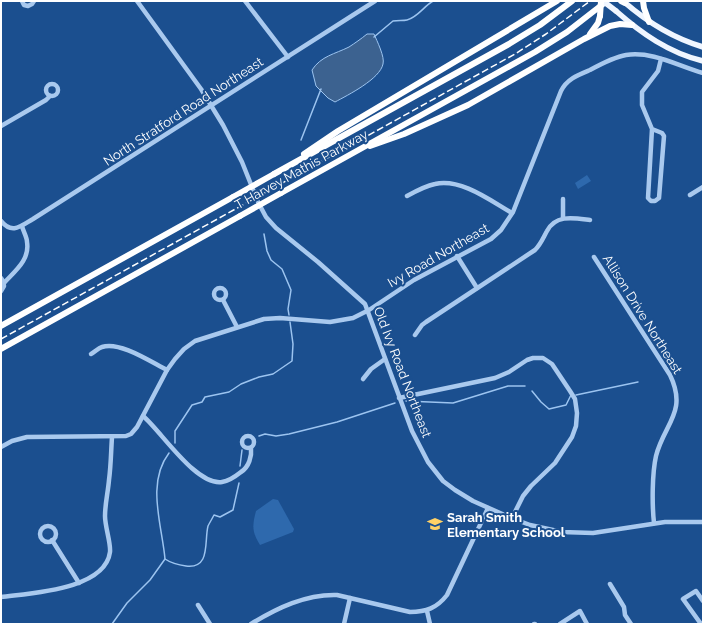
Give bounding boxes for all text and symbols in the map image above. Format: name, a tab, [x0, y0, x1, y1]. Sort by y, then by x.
street label: North Stratford Road Northeast	[101, 54, 266, 169]
street label: T Harvey Mathis Parkway	[232, 127, 370, 212]
street label: Ivy Road Northeast	[385, 220, 492, 290]
street label: Allison Drive Northeast	[600, 252, 686, 377]
street label: Old Ivy Road Northeast	[371, 305, 435, 440]
place label: Sarah Smith Elementary School	[447, 510, 566, 540]
school or university icon: Sarah Smith Elementary School	[426, 515, 444, 533]

